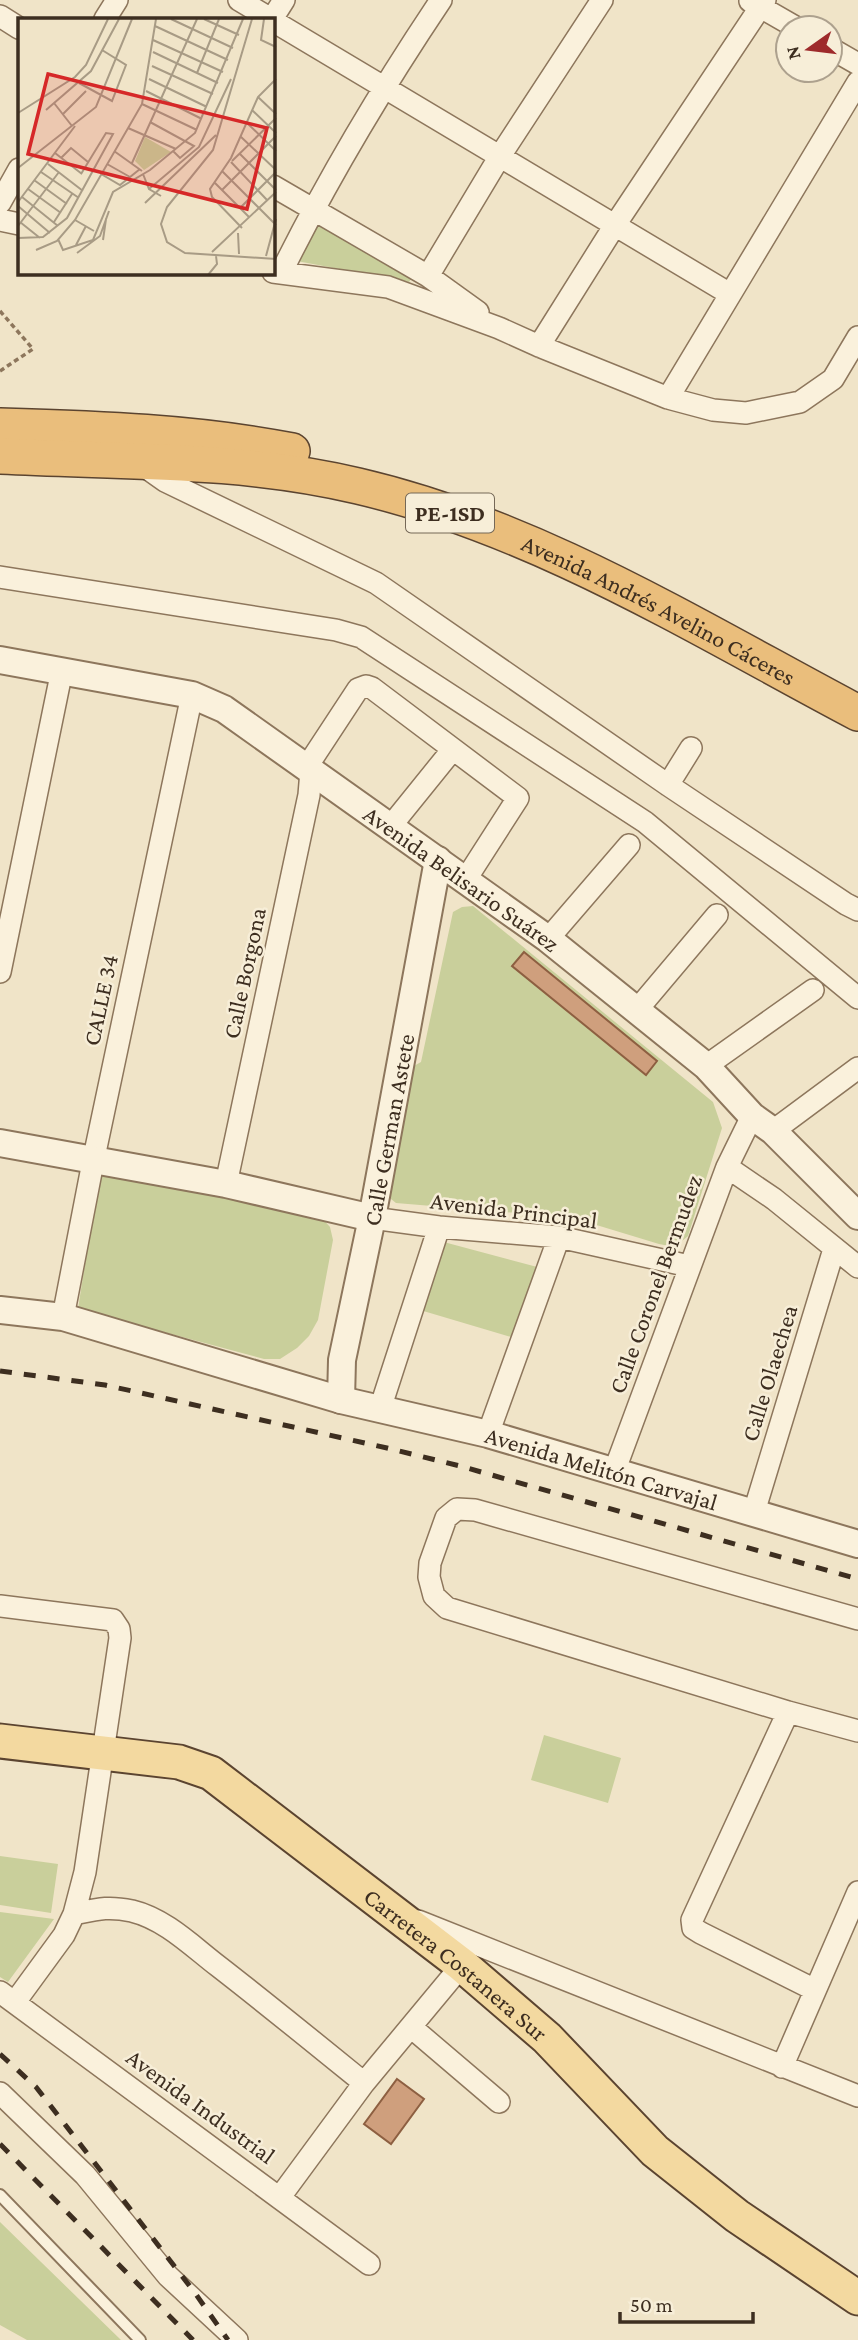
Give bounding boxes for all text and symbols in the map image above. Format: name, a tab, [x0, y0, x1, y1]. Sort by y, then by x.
north arrow	[774, 14, 844, 84]
inset map	[18, 18, 275, 275]
text: N	[781, 44, 805, 62]
road number: PE-1SD	[406, 494, 494, 533]
street label: Avenida Andrés Avelino Cáceres	[518, 529, 800, 690]
street label: Avenida Belisario Suárez	[359, 799, 565, 957]
street label: Calle Borgona	[217, 905, 271, 1041]
street label: CALLE 34	[77, 952, 123, 1048]
street label: Calle German Astete	[357, 1031, 419, 1228]
street label: Calle Coronel Bermudez	[603, 1171, 707, 1397]
street label: Avenida Principal	[429, 1186, 599, 1234]
street label: Calle Olaechea	[735, 1302, 803, 1444]
street label: Avenida Melitón Carvajal	[482, 1421, 721, 1515]
street label: Carretera Costanera Sur	[359, 1882, 554, 2047]
street label: Avenida Industrial	[121, 2043, 281, 2169]
scale bar	[620, 2280, 753, 2324]
text: 50 m	[630, 2293, 673, 2317]

